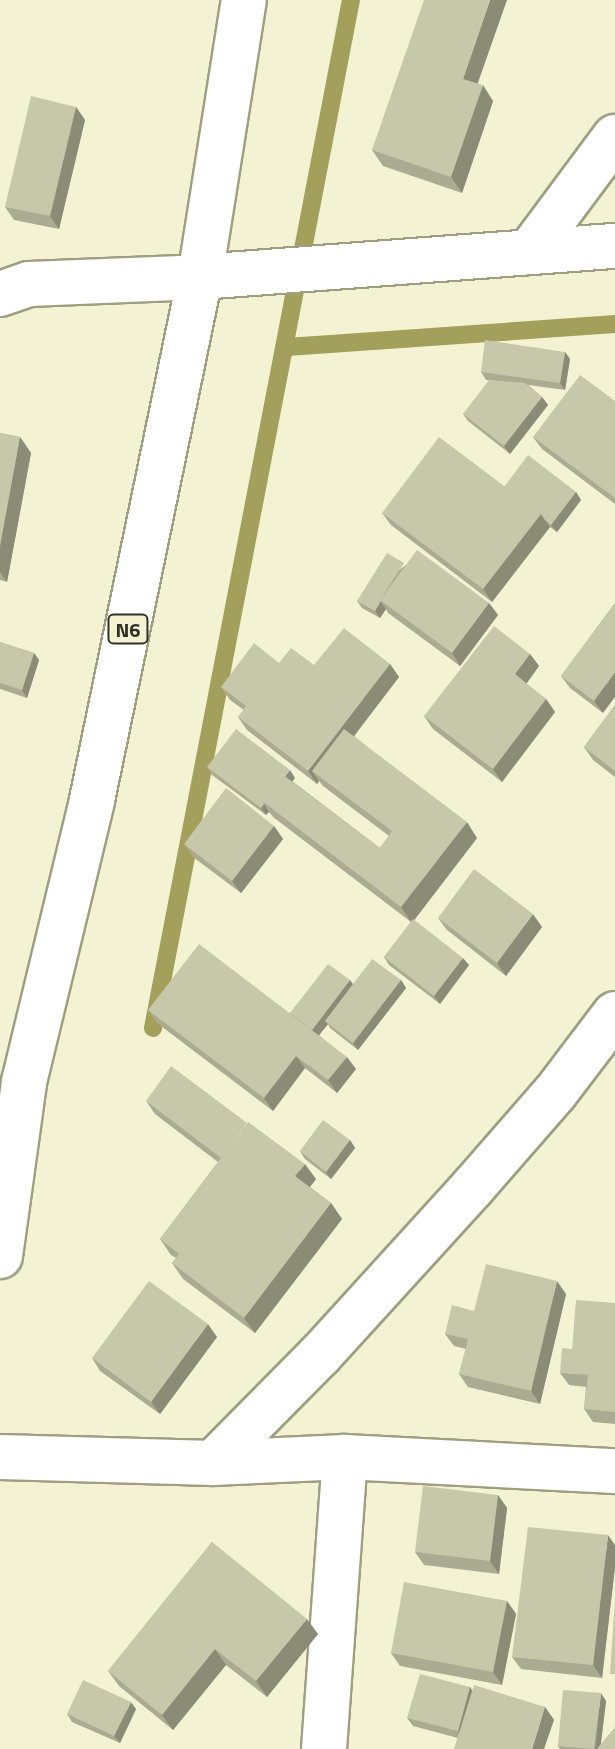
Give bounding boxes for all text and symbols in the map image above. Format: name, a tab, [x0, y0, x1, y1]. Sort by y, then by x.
road number: N6	[106, 613, 150, 645]

